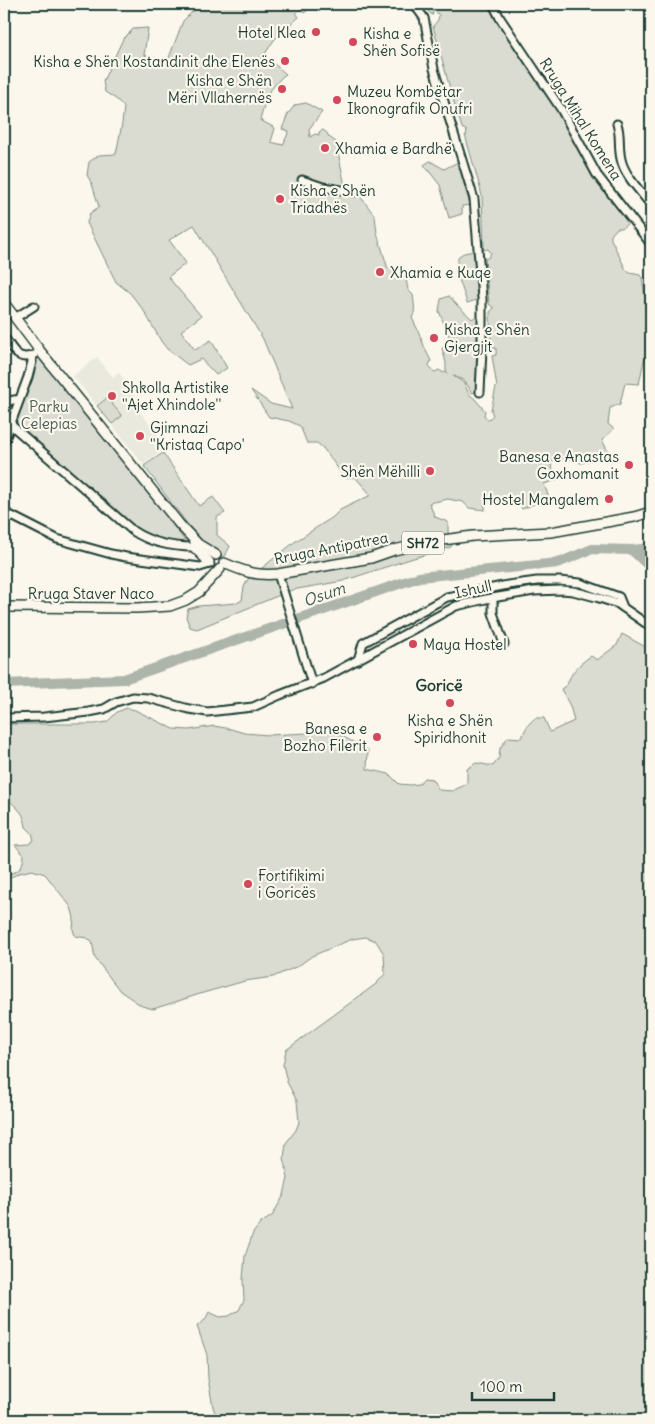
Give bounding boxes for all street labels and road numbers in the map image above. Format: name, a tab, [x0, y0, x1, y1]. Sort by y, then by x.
street label: Rruga Mihal Komena	[536, 54, 627, 184]
street label: Rruga Antipatrea	[272, 528, 390, 568]
road number: SH72	[402, 532, 444, 554]
street label: Ishull	[453, 576, 493, 602]
street label: Rruga Staver Naco	[28, 584, 154, 603]

